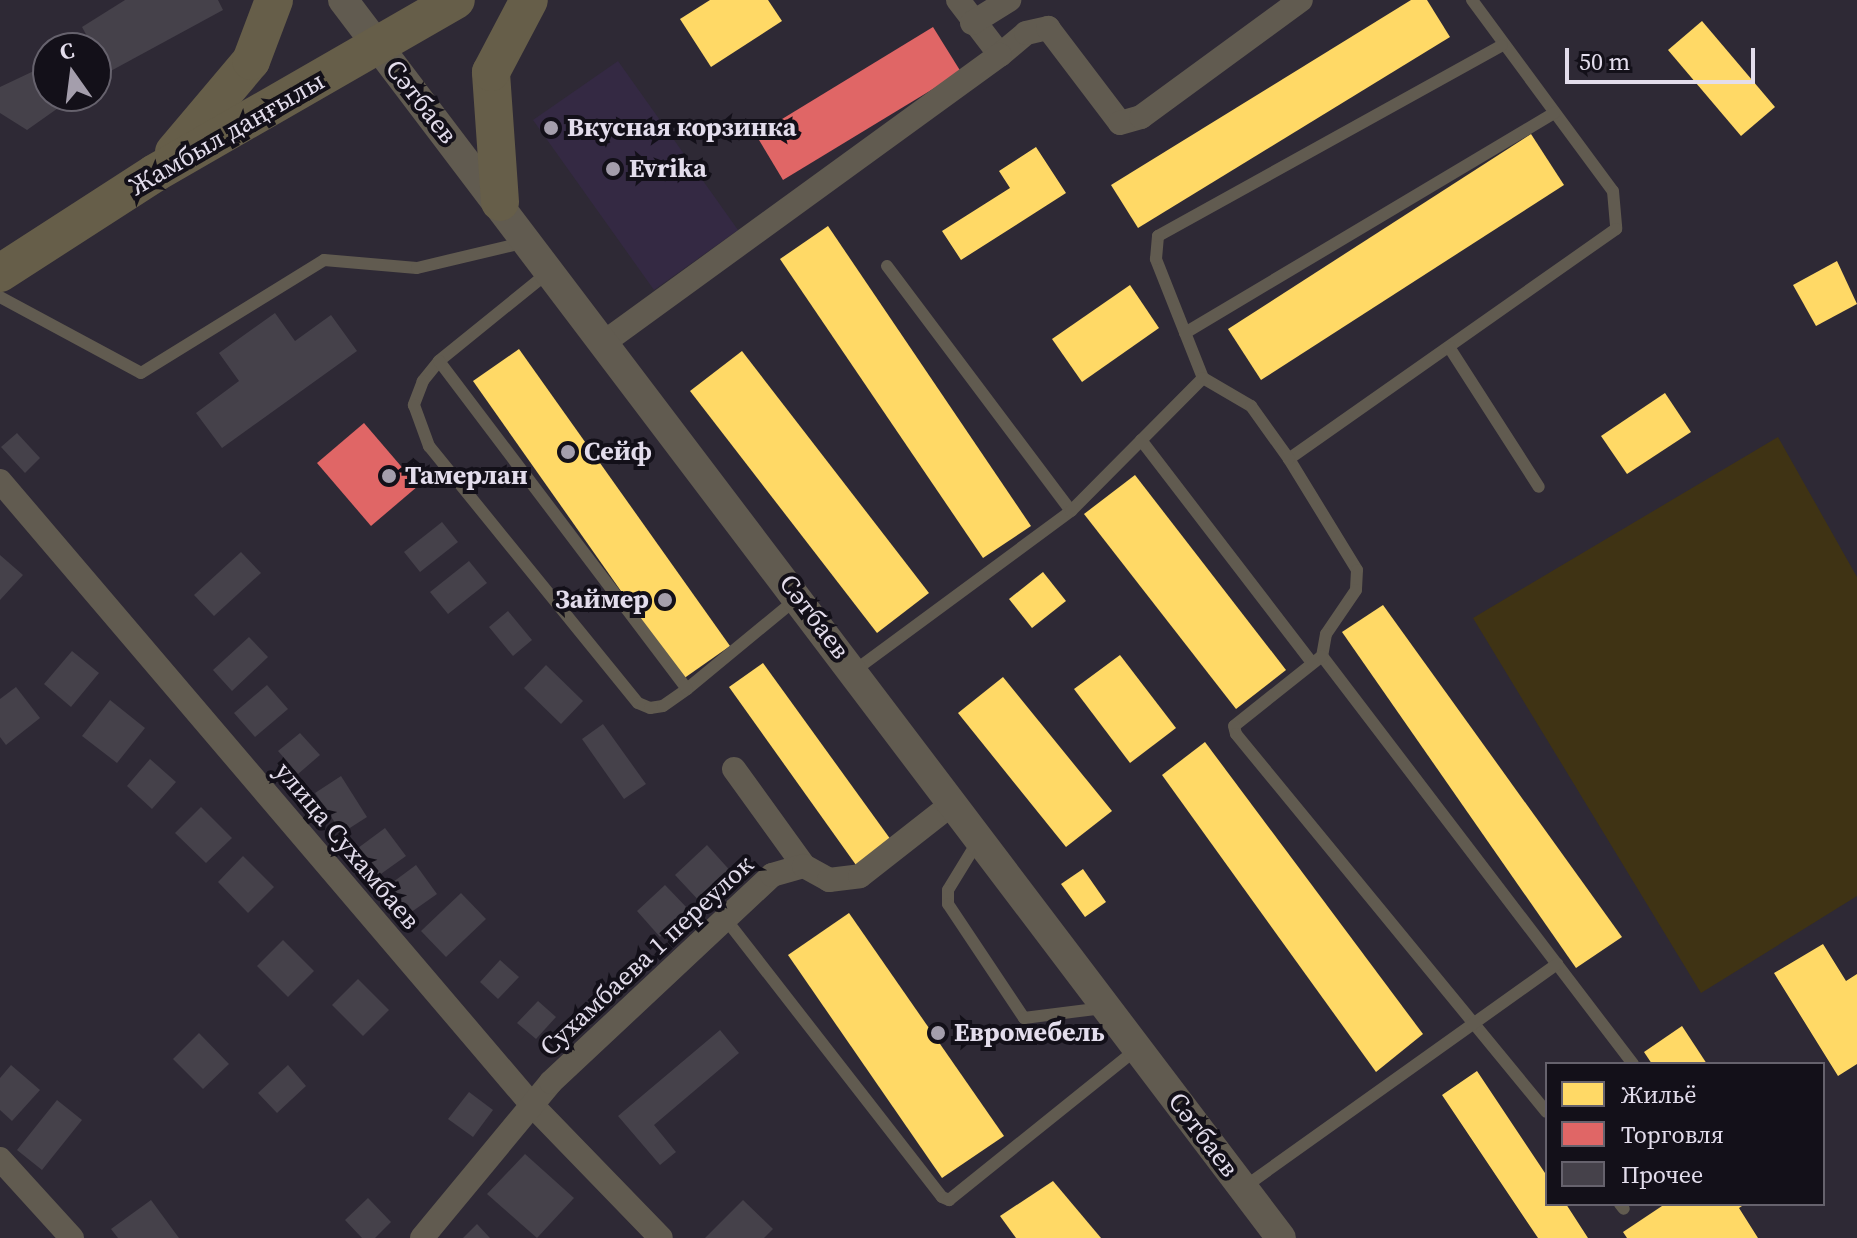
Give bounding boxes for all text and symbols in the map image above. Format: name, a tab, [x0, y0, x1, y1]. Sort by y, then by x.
north arrow	[32, 32, 112, 112]
scale bar	[1569, 32, 1759, 82]
text: С	[56, 34, 77, 67]
text: 50 m	[1579, 45, 1630, 78]
street label: Сәтбаев	[379, 54, 463, 150]
street label: Жамбыл даңғылы	[124, 65, 330, 203]
place label: Вкусная корзинка	[567, 112, 797, 144]
marker: Вкусная корзинка	[542, 119, 560, 137]
place label: Evrika	[629, 153, 707, 185]
marker: Evrika	[604, 160, 622, 178]
place label: Сейф	[584, 436, 652, 468]
marker: Сейф	[559, 443, 577, 461]
place label: Тамерлан	[405, 460, 528, 492]
marker: Тамерлан	[380, 467, 398, 485]
street label: Сәтбаев	[772, 569, 856, 665]
place label: Займер	[555, 584, 649, 616]
marker: Займер	[656, 591, 674, 609]
street label: улица Сухамбаев	[268, 756, 426, 936]
street label: Сухамбаева 1 переулок	[534, 849, 760, 1063]
place label: Евромебель	[954, 1017, 1105, 1049]
marker: Евромебель	[929, 1024, 947, 1042]
legend	[1545, 1062, 1825, 1206]
text: Жильё	[1621, 1078, 1696, 1111]
street label: Сәтбаев	[1161, 1087, 1245, 1183]
text: Торговля	[1621, 1118, 1724, 1151]
text: Прочее	[1621, 1158, 1703, 1191]

